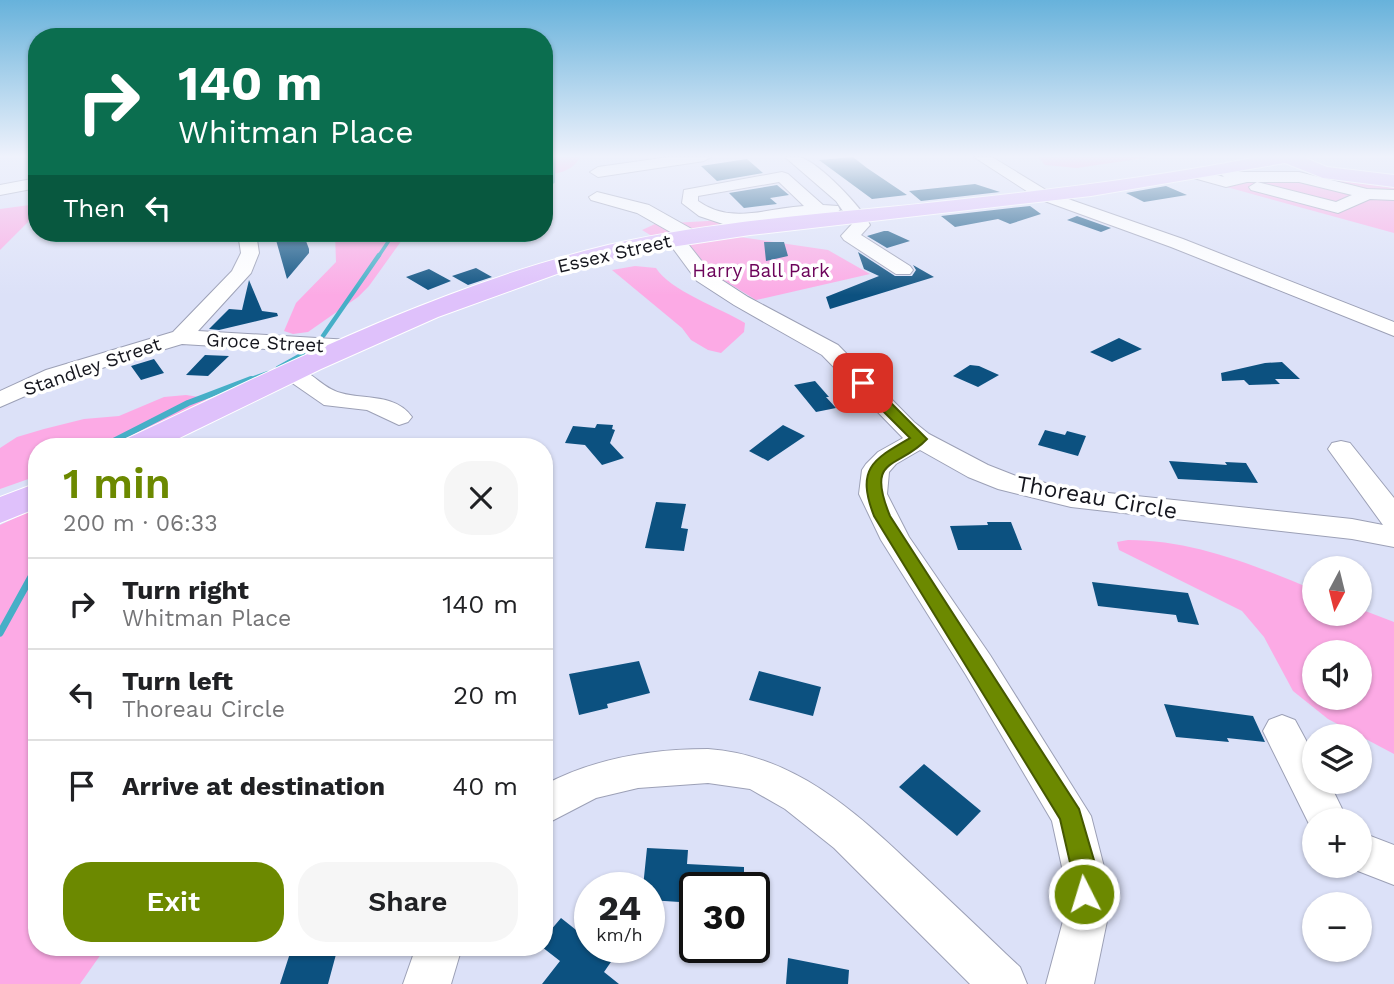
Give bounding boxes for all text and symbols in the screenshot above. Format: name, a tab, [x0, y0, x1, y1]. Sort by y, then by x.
text: 140 m	[178, 54, 322, 112]
icon: right	[63, 56, 154, 147]
text: Whitman Place	[178, 113, 414, 151]
icon: left	[139, 189, 177, 227]
text: Then	[63, 193, 125, 223]
street label: Essex Street	[555, 229, 673, 278]
park label: Harry Ball Park	[692, 259, 830, 282]
street label: Groce Street	[206, 328, 324, 357]
street label: Standley Street	[20, 332, 164, 401]
pin	[833, 353, 893, 413]
icon: arrive	[844, 364, 882, 402]
text: 1 min	[63, 459, 171, 508]
button: close	[444, 461, 518, 535]
street label: Thoreau Circle	[1014, 470, 1179, 525]
text: 200 m · 06:33	[63, 510, 218, 537]
north arrow	[1302, 556, 1372, 626]
map controls	[1302, 556, 1372, 962]
text: Turn right	[122, 575, 249, 605]
icon: right	[63, 585, 101, 623]
text: 140 m	[442, 589, 518, 619]
text: Whitman Place	[122, 605, 291, 632]
button: sound	[1302, 640, 1372, 710]
text: Turn left	[122, 666, 233, 696]
icon: left	[63, 676, 101, 714]
text: 20 m	[453, 680, 518, 710]
text: Thoreau Circle	[122, 696, 285, 723]
button: layers	[1302, 724, 1372, 794]
icon: arrive	[63, 767, 101, 805]
text: Arrive at destination	[122, 771, 385, 801]
text: 40 m	[452, 771, 518, 801]
button: +	[1302, 808, 1372, 878]
position arrow	[1047, 857, 1121, 931]
button: Exit	[63, 862, 284, 942]
button: Share	[298, 862, 518, 942]
speed limit sign: 30	[679, 872, 770, 963]
text: 24	[598, 887, 641, 929]
button: −	[1302, 892, 1372, 962]
text: km/h	[596, 924, 643, 945]

